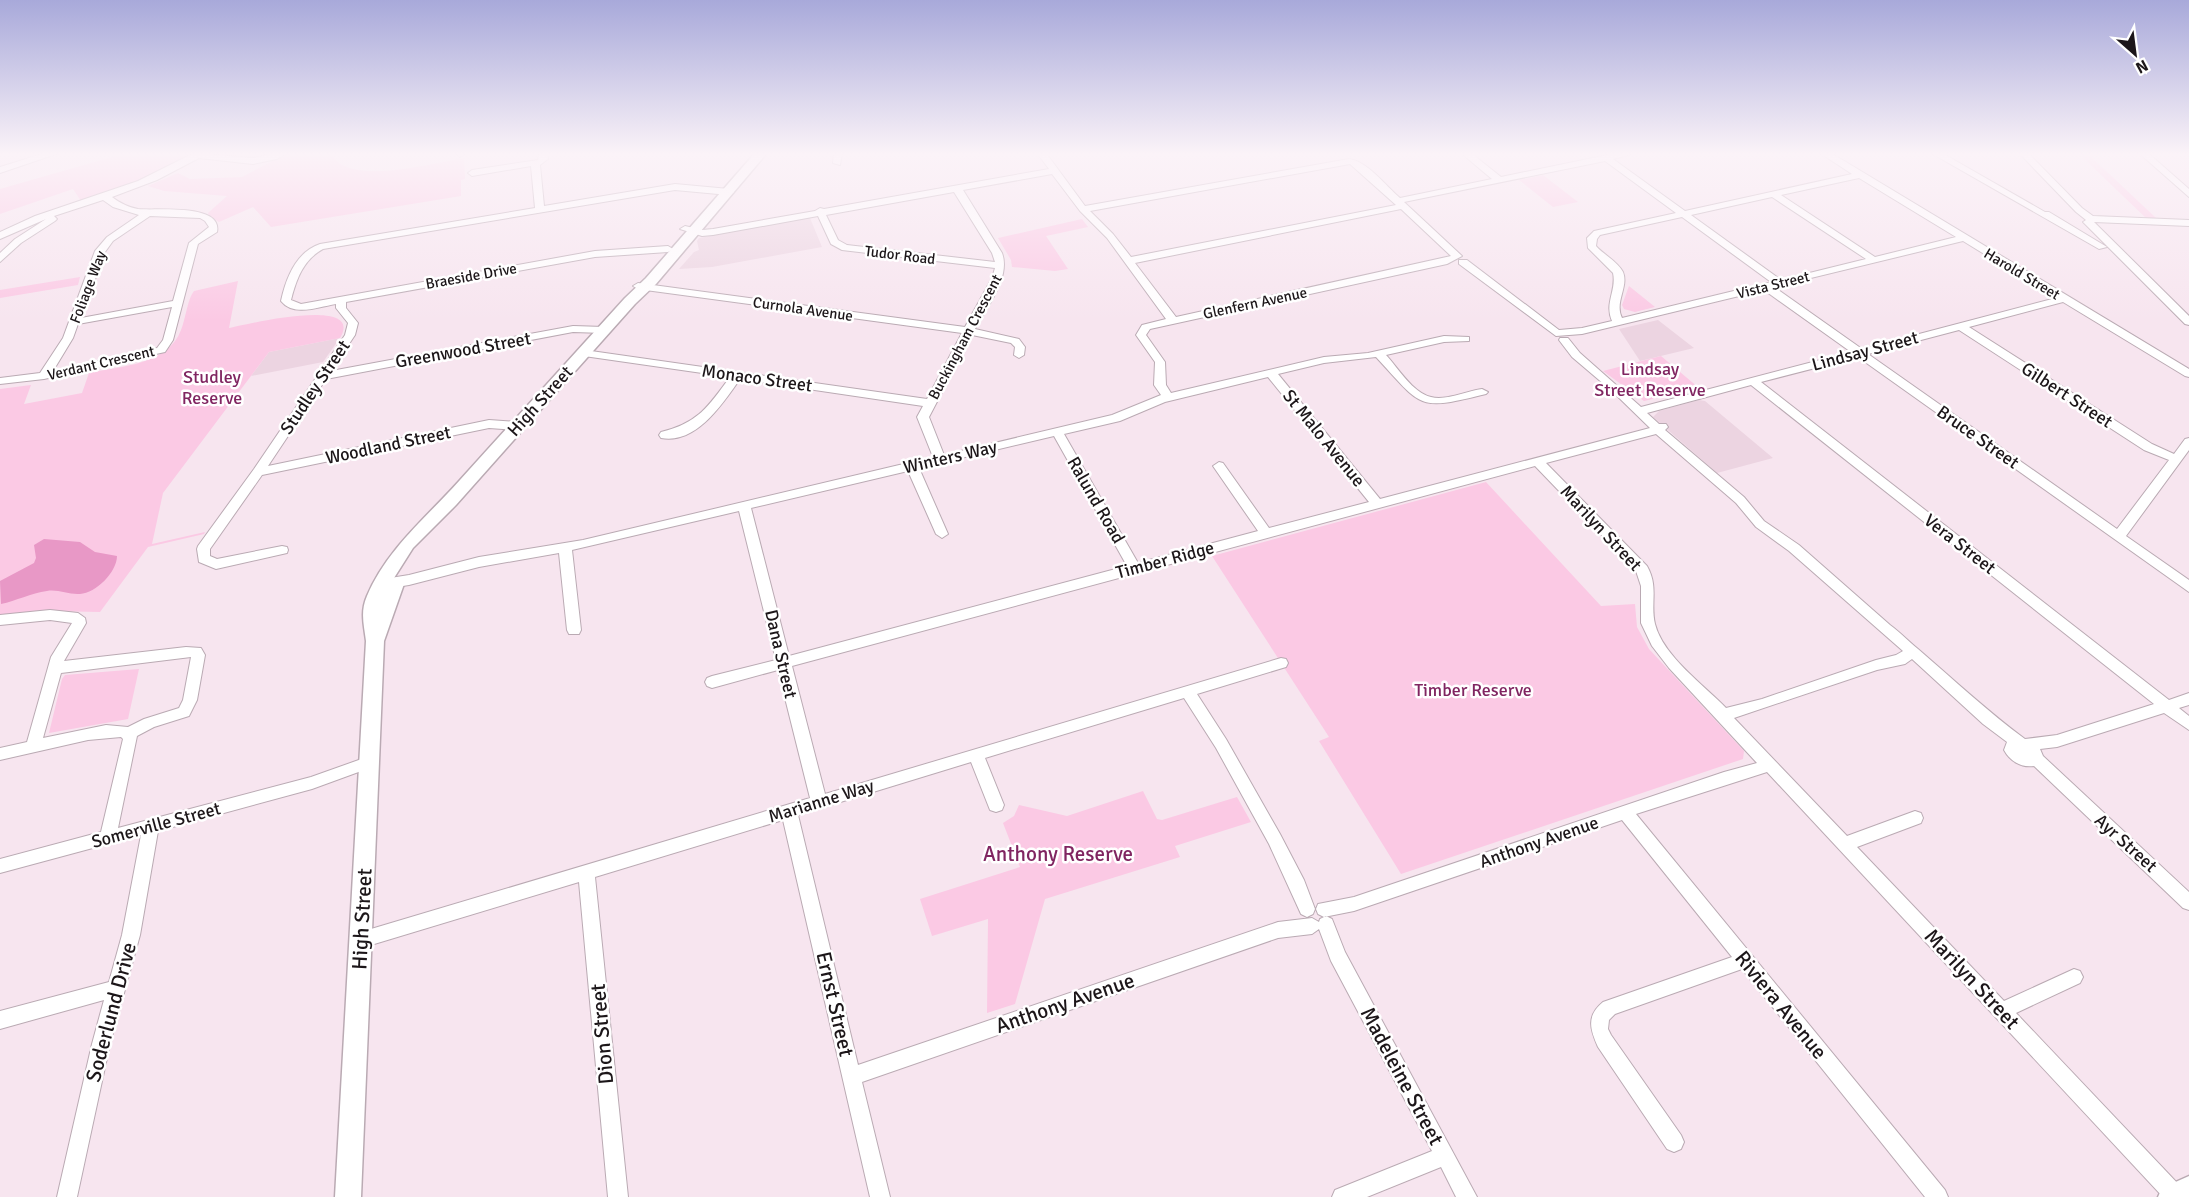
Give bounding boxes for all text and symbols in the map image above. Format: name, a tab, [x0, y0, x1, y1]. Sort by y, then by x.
north arrow	[2105, 24, 2165, 84]
text: N	[2132, 55, 2151, 78]
street label: Tudor Road	[864, 242, 936, 268]
street label: Harold Street	[1981, 244, 2063, 304]
street label: Foliage Way	[66, 248, 110, 326]
street label: Braeside Drive	[424, 259, 518, 293]
street label: Vista Street	[1735, 267, 1811, 303]
street label: Buckingham Crescent	[924, 271, 1006, 403]
street label: Glenfern Avenue	[1201, 283, 1309, 323]
street label: Curnola Avenue	[752, 293, 854, 325]
street label: Lindsay Street	[1809, 326, 1921, 376]
street label: Greenwood Street	[393, 327, 533, 373]
street label: Studley Street	[275, 336, 355, 438]
street label: Verdant Crescent	[46, 342, 156, 384]
street label: Gilbert Street	[2017, 357, 2117, 433]
park label: Lindsay Street Reserve	[1594, 358, 1706, 401]
street label: Monaco Street	[700, 359, 814, 397]
street label: High Street	[503, 361, 577, 441]
park label: Studley Reserve	[182, 366, 242, 409]
street label: St Malo Avenue	[1278, 385, 1370, 491]
street label: Bruce Street	[1933, 401, 2023, 473]
street label: Woodland Street	[323, 421, 453, 469]
street label: Winters Way	[901, 435, 1000, 478]
street label: Ralund Road	[1062, 453, 1130, 547]
street label: Marilyn Street	[1556, 480, 1646, 576]
street label: Vera Street	[1920, 509, 2000, 579]
street label: Timber Ridge	[1113, 536, 1217, 584]
street label: Dana Street	[760, 607, 802, 701]
park label: Timber Reserve	[1414, 679, 1532, 701]
street label: Marianne Way	[766, 774, 877, 827]
street label: Somerville Street	[89, 797, 223, 853]
street label: Ayr Street	[2090, 809, 2162, 877]
street label: Anthony Avenue	[1477, 811, 1601, 873]
park label: Anthony Reserve	[983, 841, 1133, 867]
street label: High Street	[346, 868, 378, 970]
street label: Marilyn Street	[1919, 923, 2025, 1035]
street label: Soderlund Drive	[80, 939, 142, 1085]
street label: Riviera Avenue	[1729, 945, 1833, 1065]
street label: Ernst Street	[810, 949, 860, 1059]
street label: Anthony Avenue	[992, 967, 1138, 1039]
street label: Dion Street	[585, 983, 619, 1085]
street label: Madeleine Street	[1355, 1003, 1449, 1149]

